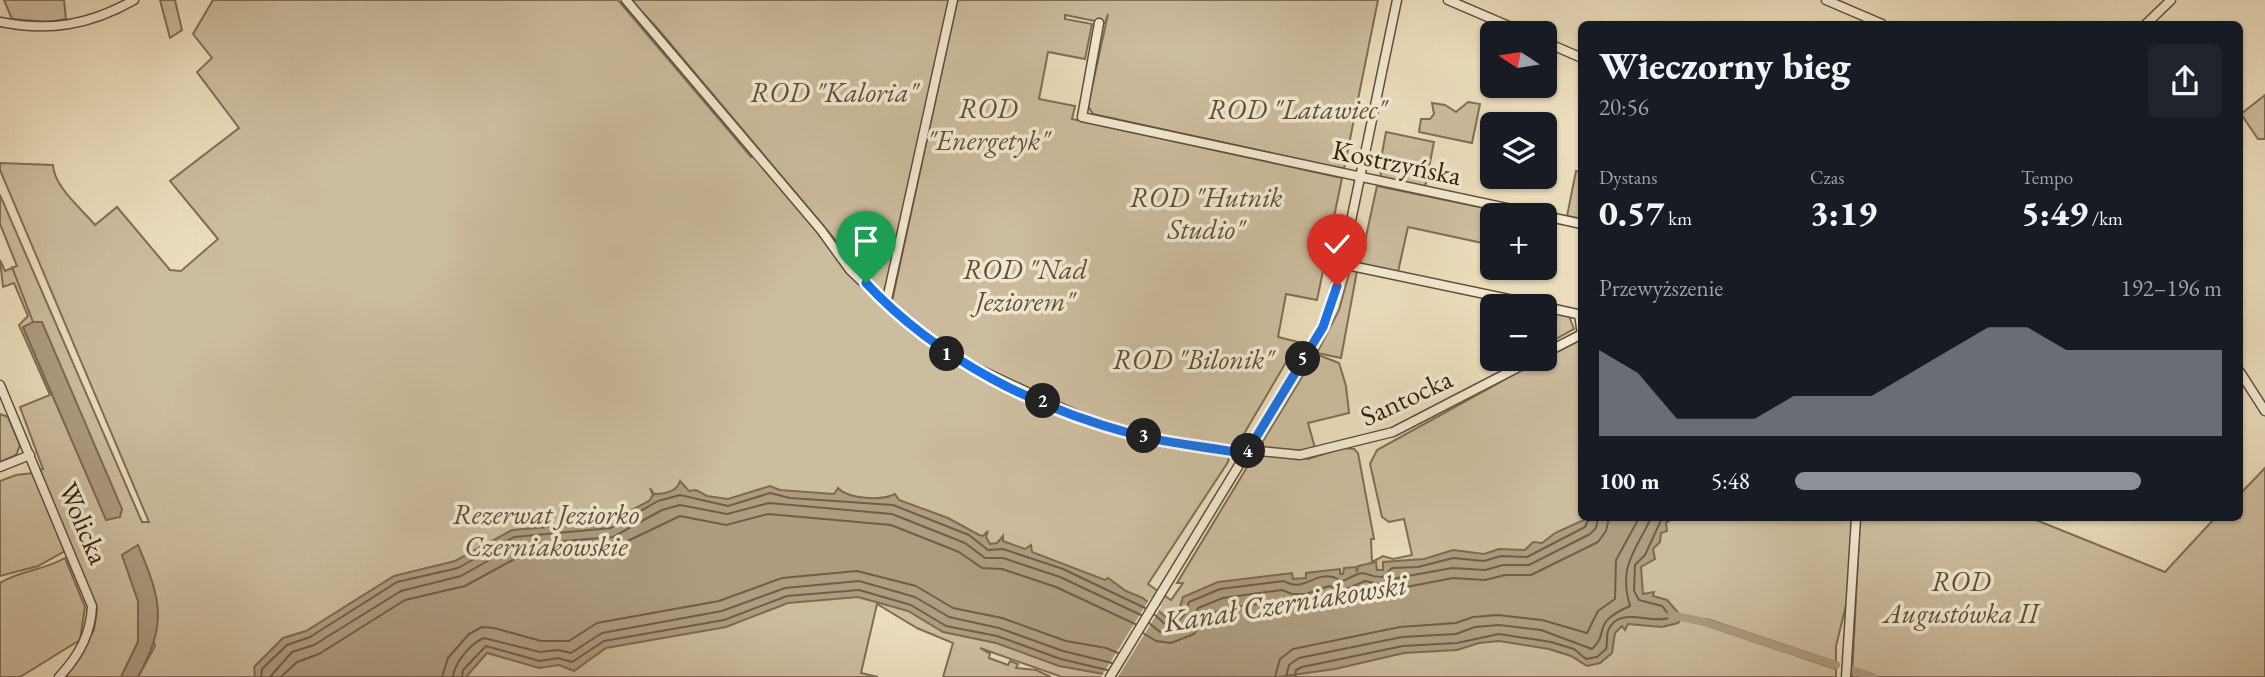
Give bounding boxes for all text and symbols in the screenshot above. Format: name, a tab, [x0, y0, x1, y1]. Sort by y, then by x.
north arrow	[1480, 21, 1558, 98]
map controls	[1480, 21, 1557, 371]
text: Wieczorny bieg	[1599, 41, 1850, 90]
button: share	[2148, 44, 2222, 118]
park label: ROD "Kaloria"	[750, 74, 921, 110]
park label: ROD "Energetyk"	[927, 90, 1052, 158]
park label: ROD "Latawiec"	[1207, 91, 1389, 127]
text: 20:56	[1599, 92, 1649, 122]
button: layers	[1480, 112, 1557, 189]
street label: Kostrzyńska	[1329, 131, 1466, 193]
text: Dystans	[1599, 165, 1658, 190]
text: Czas	[1810, 165, 1844, 190]
text: Tempo	[2021, 165, 2073, 190]
park label: ROD "Hutnik Studio"	[1129, 179, 1283, 247]
text: 0.57	[1599, 190, 1665, 235]
text: 3:19	[1810, 190, 1877, 235]
text: 5:49	[2021, 190, 2088, 235]
button: +	[1480, 203, 1557, 280]
text: km	[1665, 206, 1692, 231]
text: /km	[2088, 206, 2123, 231]
pin	[836, 211, 896, 283]
pin	[1307, 214, 1367, 286]
icon: arrive	[847, 222, 885, 260]
icon: check	[1318, 225, 1356, 263]
park label: ROD "Nad Jeziorem"	[963, 251, 1088, 319]
text: Przewyższenie	[1599, 273, 1723, 303]
text: 192–196 m	[2121, 273, 2222, 303]
button: −	[1480, 294, 1557, 371]
pin: 1	[930, 336, 964, 372]
text: 1	[941, 341, 952, 366]
park label: ROD "Bilonik"	[1112, 341, 1276, 377]
pin: 5	[1286, 342, 1320, 376]
text: 5	[1297, 346, 1308, 371]
street label: Santocka	[1354, 360, 1458, 434]
pin: 2	[1026, 384, 1060, 418]
text: 2	[1037, 388, 1048, 413]
pin: 3	[1126, 418, 1162, 453]
text: 3	[1138, 423, 1149, 448]
pin: 4	[1230, 434, 1266, 468]
text: 4	[1242, 438, 1253, 463]
text: 100 m	[1599, 466, 1660, 496]
text: 5:48	[1711, 466, 1750, 496]
street label: Wolicka	[51, 477, 118, 570]
park label: Rezerwat Jeziorko Czerniakowskie	[453, 496, 640, 564]
park label: ROD Augustówka II	[1882, 563, 2041, 631]
water label: Kanał Czerniakowski	[1159, 564, 1411, 641]

